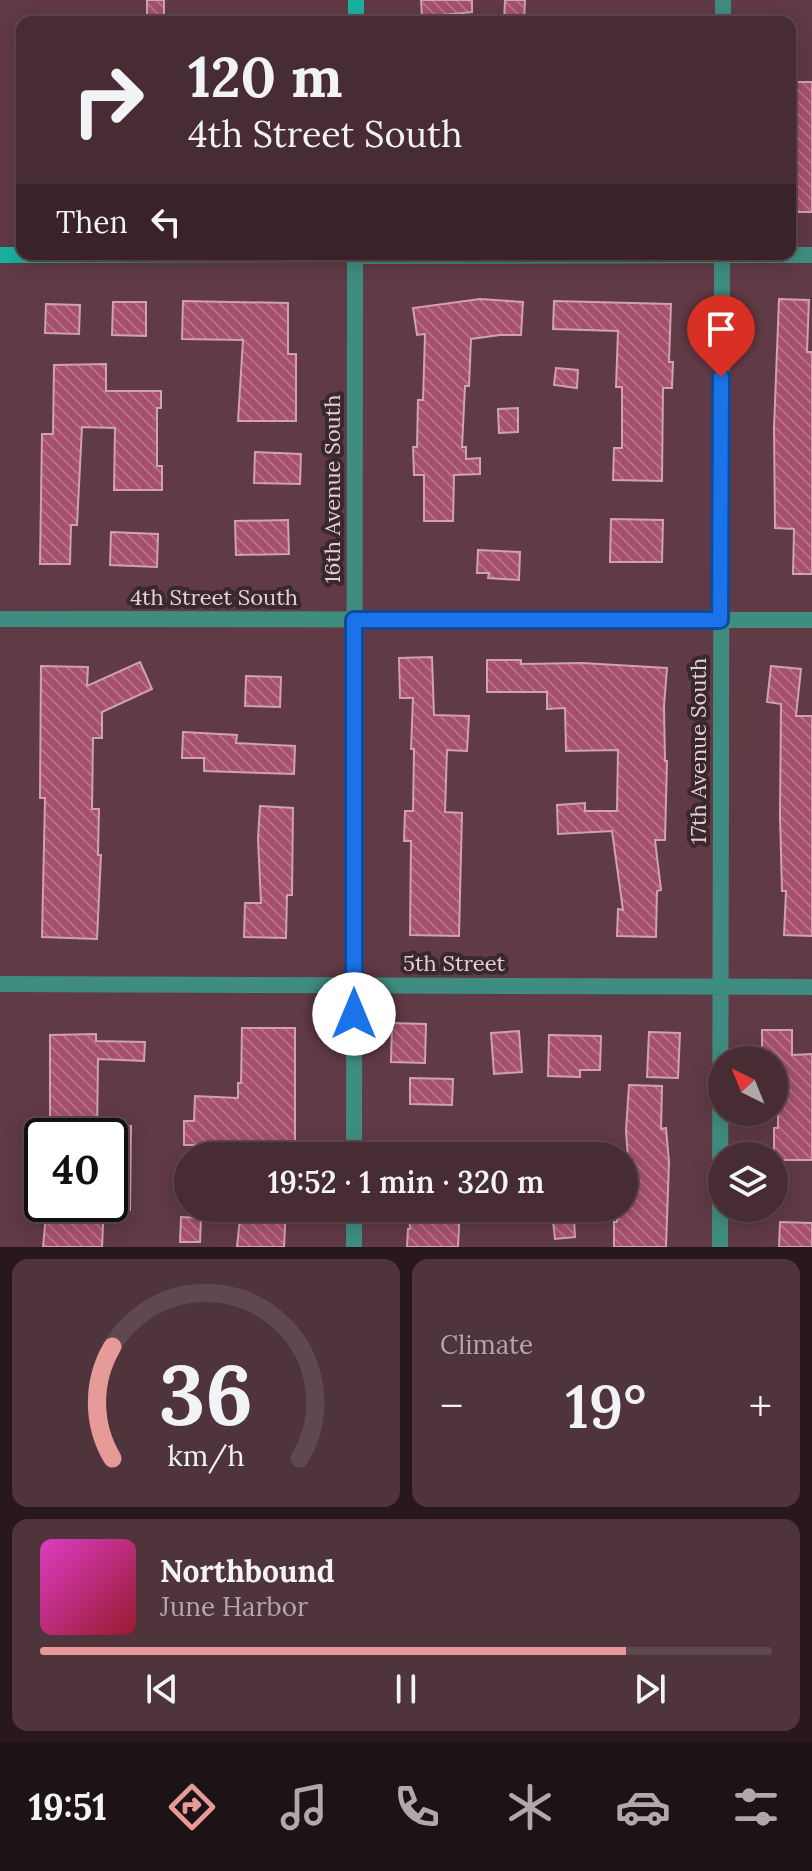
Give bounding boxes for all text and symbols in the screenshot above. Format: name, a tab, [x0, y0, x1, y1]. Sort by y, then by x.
text: 120 m	[188, 41, 342, 112]
icon: right	[56, 48, 160, 152]
text: 4th Street South	[188, 111, 462, 157]
icon: left	[144, 200, 188, 244]
text: Then	[56, 203, 128, 241]
pin	[687, 295, 755, 377]
icon: arrive	[699, 307, 743, 351]
street label: 16th Avenue South	[318, 395, 346, 583]
street label: 4th Street South	[130, 583, 298, 611]
street label: 17th Avenue South	[684, 658, 712, 844]
street label: 5th Street	[403, 949, 505, 977]
position arrow	[312, 972, 396, 1056]
north arrow	[708, 1046, 788, 1126]
map controls	[708, 1046, 788, 1222]
speed limit sign: 40	[24, 1118, 128, 1222]
button: layers	[708, 1142, 788, 1222]
text: 19:52 · 1 min · 320 m	[268, 1163, 544, 1201]
text: Climate	[440, 1328, 533, 1361]
text: 36	[159, 1341, 253, 1448]
text: 19°	[565, 1368, 647, 1444]
text: −	[440, 1378, 463, 1434]
text: +	[749, 1378, 772, 1434]
text: km/h	[167, 1437, 245, 1474]
text: Northbound	[160, 1552, 335, 1590]
text: June Harbor	[160, 1590, 308, 1623]
icon: previous	[140, 1667, 184, 1711]
icon: pause	[384, 1667, 428, 1711]
icon: next	[628, 1667, 672, 1711]
icon: directions	[164, 1779, 220, 1835]
icon: music	[276, 1779, 332, 1835]
icon: phone	[389, 1779, 445, 1835]
icon: climate	[502, 1779, 558, 1835]
icon: car	[615, 1779, 671, 1835]
icon: filters	[728, 1779, 784, 1835]
text: 19:51	[28, 1784, 107, 1830]

